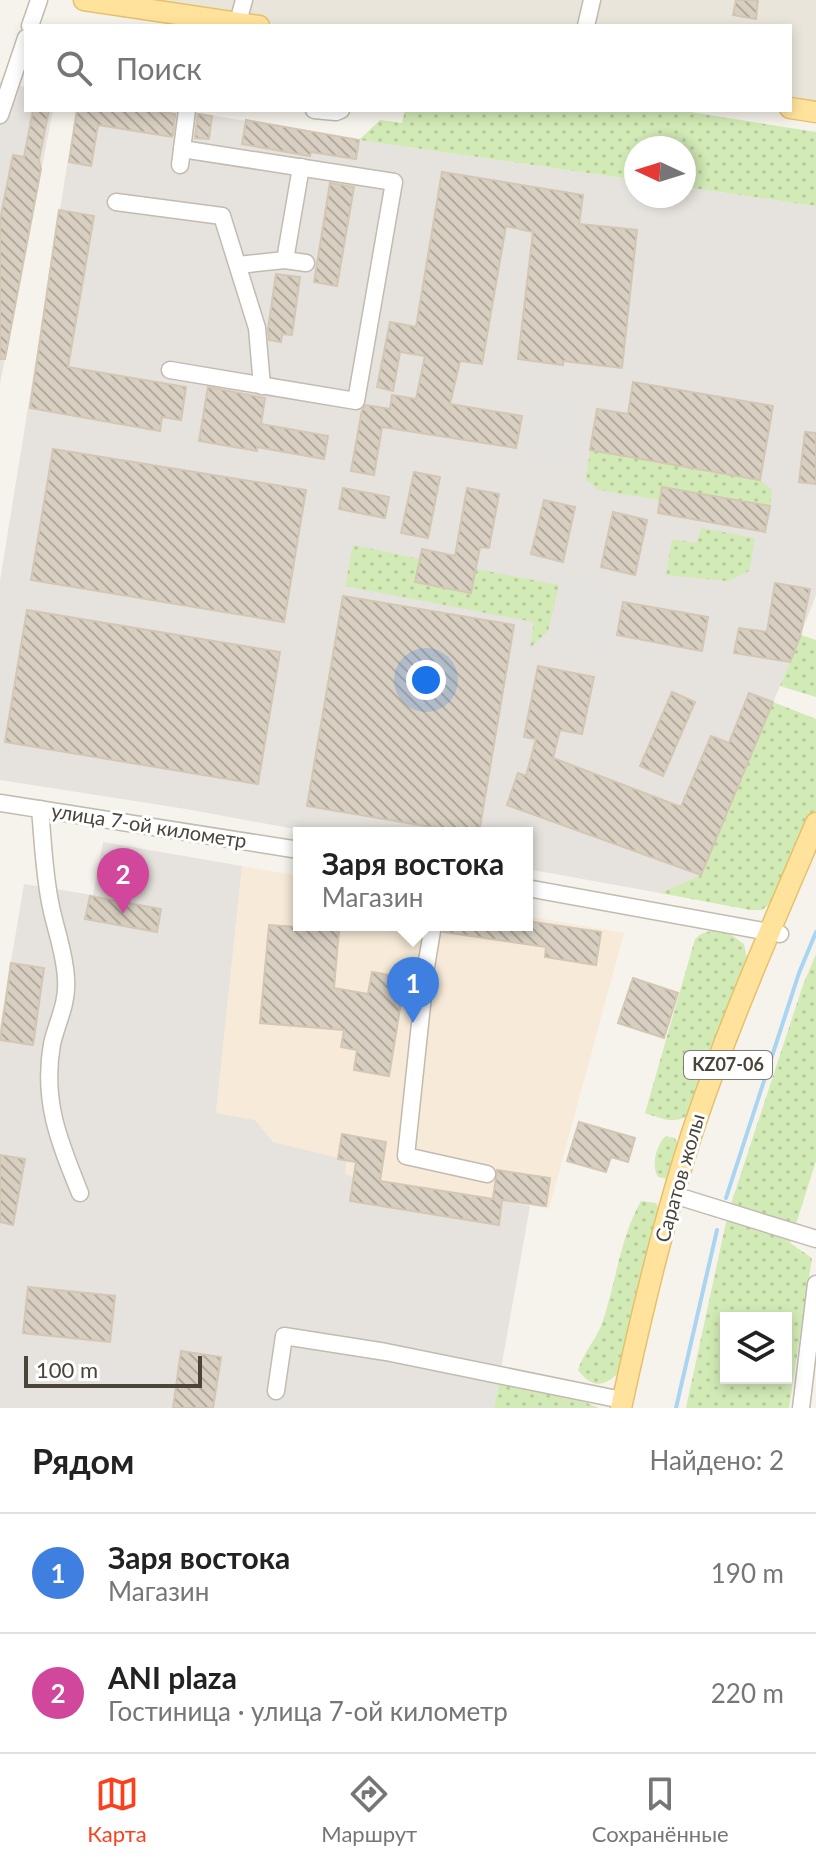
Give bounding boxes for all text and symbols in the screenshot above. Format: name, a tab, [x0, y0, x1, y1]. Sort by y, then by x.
search box	[24, 24, 792, 112]
icon: search	[52, 46, 96, 90]
text: Поиск	[116, 50, 202, 86]
north arrow	[624, 136, 696, 208]
your location	[406, 660, 446, 700]
street label: улица 7-ой километр	[50, 798, 249, 852]
popup	[293, 827, 533, 931]
text: Заря востока	[322, 845, 504, 881]
pin: 2	[97, 848, 149, 914]
text: Магазин	[322, 881, 423, 913]
pin: 1	[387, 957, 439, 1023]
road number: KZ07-06	[684, 1051, 772, 1079]
street label: Саратов жолы	[649, 1111, 709, 1245]
map controls	[720, 1312, 792, 1384]
button: layers	[720, 1312, 792, 1384]
scale bar	[24, 1352, 202, 1388]
text: 100 m	[36, 1356, 98, 1383]
text: Рядом	[32, 1440, 134, 1481]
text: Найдено: 2	[649, 1444, 784, 1476]
text: Заря востока	[108, 1539, 290, 1575]
text: 1	[50, 1557, 66, 1589]
text: 190 m	[711, 1557, 784, 1589]
text: Магазин	[108, 1575, 209, 1607]
text: ANI plaza	[108, 1659, 237, 1695]
text: 2	[50, 1677, 66, 1709]
text: 220 m	[711, 1677, 784, 1709]
text: Гостиница · улица 7-ой километр	[108, 1695, 508, 1727]
tab: Карта	[87, 1772, 147, 1847]
tab: Маршрут	[321, 1772, 417, 1847]
tab: Сохранённые	[592, 1772, 729, 1847]

